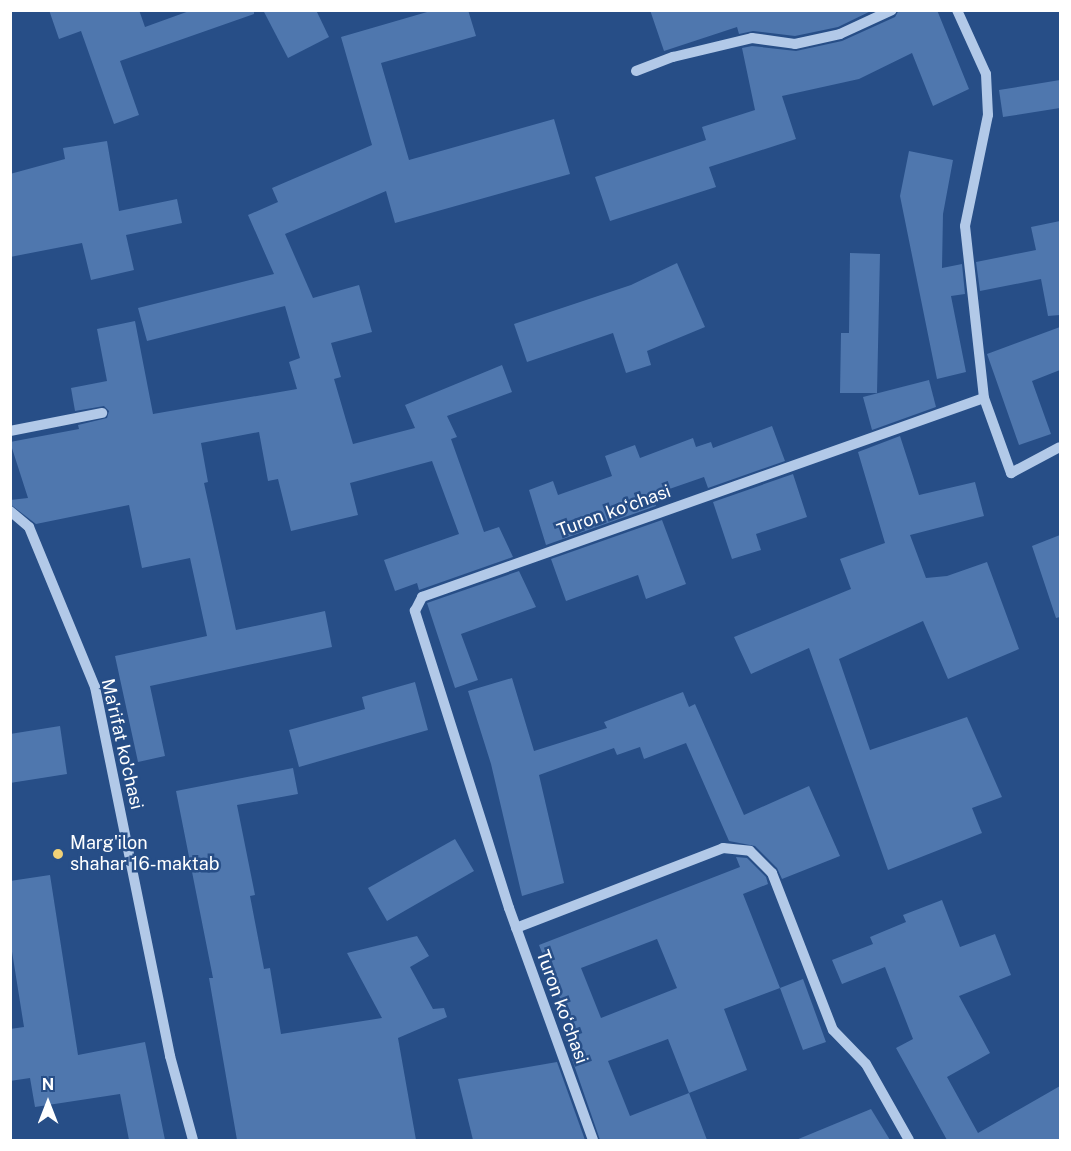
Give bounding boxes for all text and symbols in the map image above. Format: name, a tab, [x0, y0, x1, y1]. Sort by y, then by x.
street label: Turon koʻchasi	[554, 480, 674, 542]
street label: Ma'rifat ko'chasi	[96, 677, 148, 811]
place label: Marg'ilon shahar 16-maktab	[70, 833, 219, 876]
marker: Marg'ilon shahar 16-maktab	[51, 847, 65, 861]
street label: Turon koʻchasi	[531, 947, 593, 1067]
north arrow	[18, 1073, 78, 1133]
text: N	[42, 1075, 54, 1094]

